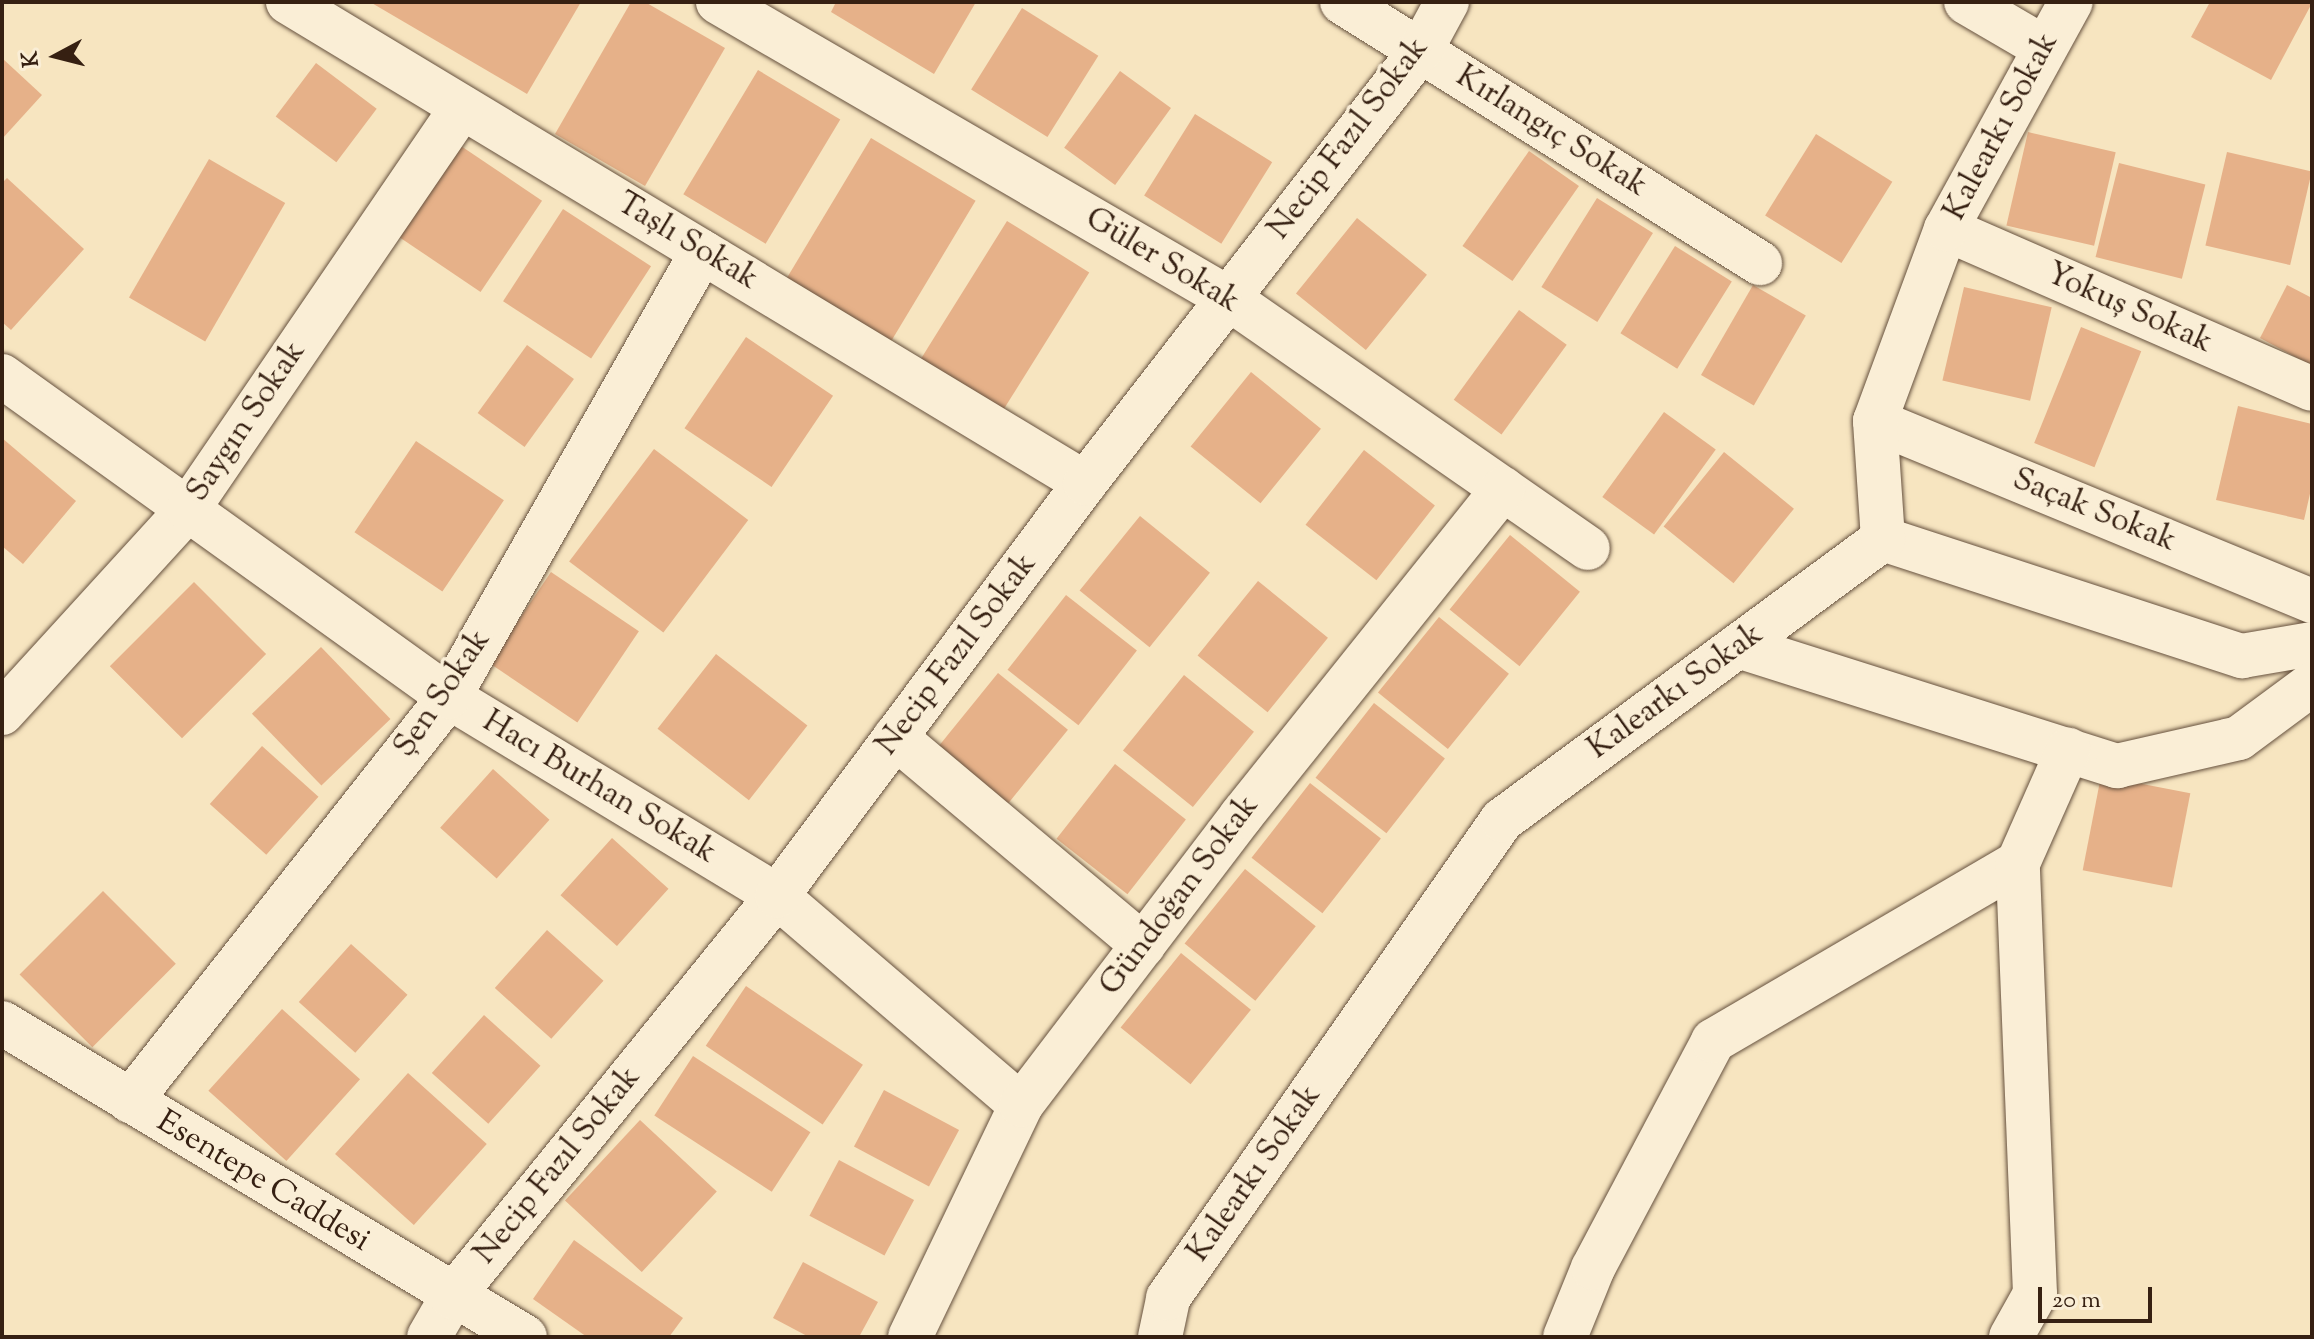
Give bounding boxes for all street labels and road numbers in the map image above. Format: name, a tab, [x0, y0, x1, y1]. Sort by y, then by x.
street label: Kalearkı Sokak	[1936, 27, 2068, 227]
street label: Necip Fazıl Sokak	[1261, 30, 1437, 248]
street label: Kırlangıç Sokak	[1448, 58, 1654, 206]
street label: Taşlı Sokak	[609, 185, 765, 299]
street label: Güler Sokak	[1078, 200, 1246, 322]
street label: Yokuş Sokak	[2040, 255, 2218, 363]
street label: Saygın Sokak	[179, 335, 315, 509]
street label: Saçak Sokak	[2007, 461, 2181, 561]
street label: Necip Fazıl Sokak	[869, 546, 1045, 764]
street label: Kalearkı Sokak	[1581, 616, 1771, 768]
street label: Şen Sokak	[386, 623, 500, 765]
street label: Hacı Burhan Sokak	[475, 703, 723, 873]
street label: Gündoğan Sokak	[1092, 788, 1268, 1004]
street label: Necip Fazıl Sokak	[467, 1060, 649, 1272]
street label: Kalearkı Sokak	[1180, 1078, 1330, 1270]
street label: Esentepe Caddesi	[149, 1103, 377, 1261]

